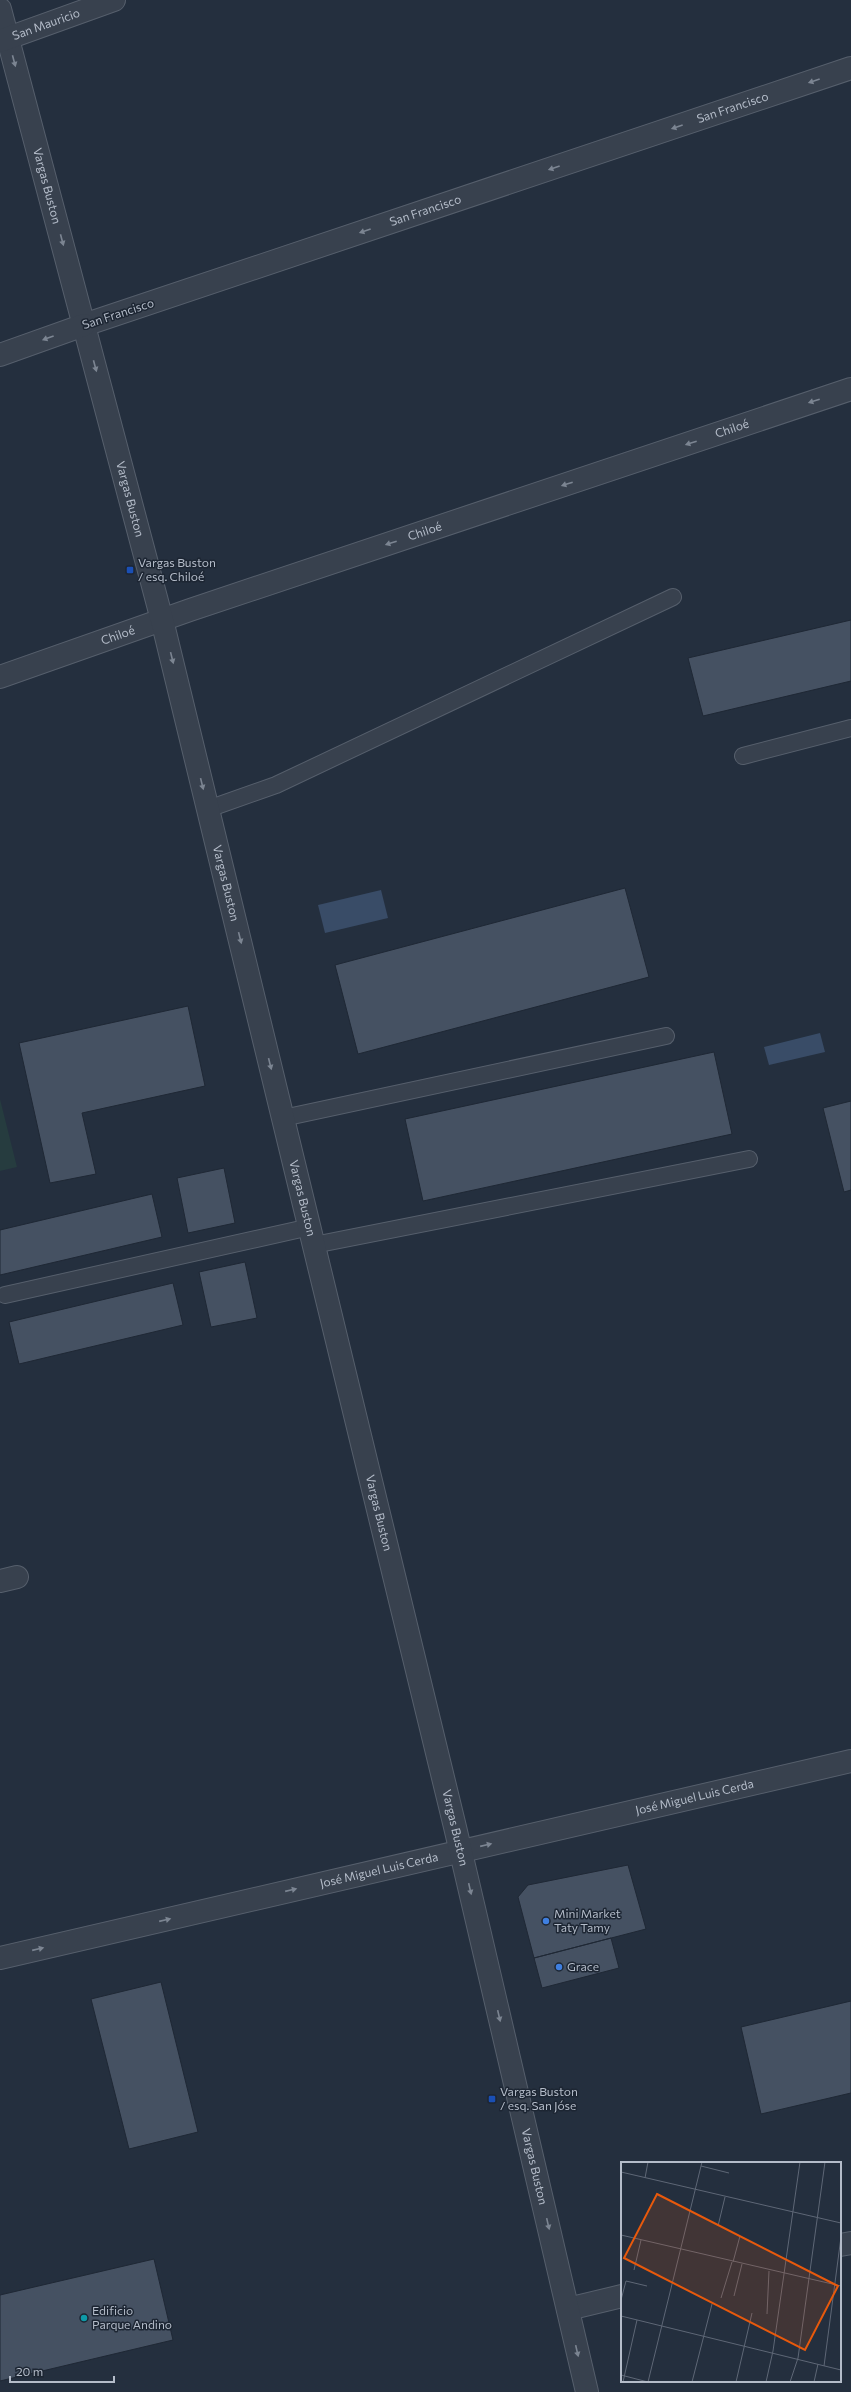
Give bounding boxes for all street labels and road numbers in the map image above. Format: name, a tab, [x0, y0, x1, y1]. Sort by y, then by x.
street label: San Mauricio	[10, 5, 82, 42]
street label: San Francisco	[695, 88, 770, 125]
street label: Vargas Buston	[31, 146, 65, 225]
street label: San Francisco	[387, 191, 463, 228]
street label: San Francisco	[80, 295, 155, 331]
street label: Chiloé	[713, 416, 750, 440]
street label: Vargas Buston	[114, 459, 148, 538]
street label: Chiloé	[406, 518, 443, 543]
street label: Chiloé	[99, 622, 136, 647]
street label: Vargas Buston	[211, 843, 243, 923]
street label: Vargas Buston	[287, 1158, 319, 1237]
street label: Vargas Buston	[364, 1473, 396, 1552]
street label: José Miguel Luis Cerda	[634, 1776, 755, 1818]
street label: Vargas Buston	[440, 1788, 472, 1867]
street label: José Miguel Luis Cerda	[318, 1849, 439, 1891]
street label: Vargas Buston	[520, 2127, 551, 2206]

